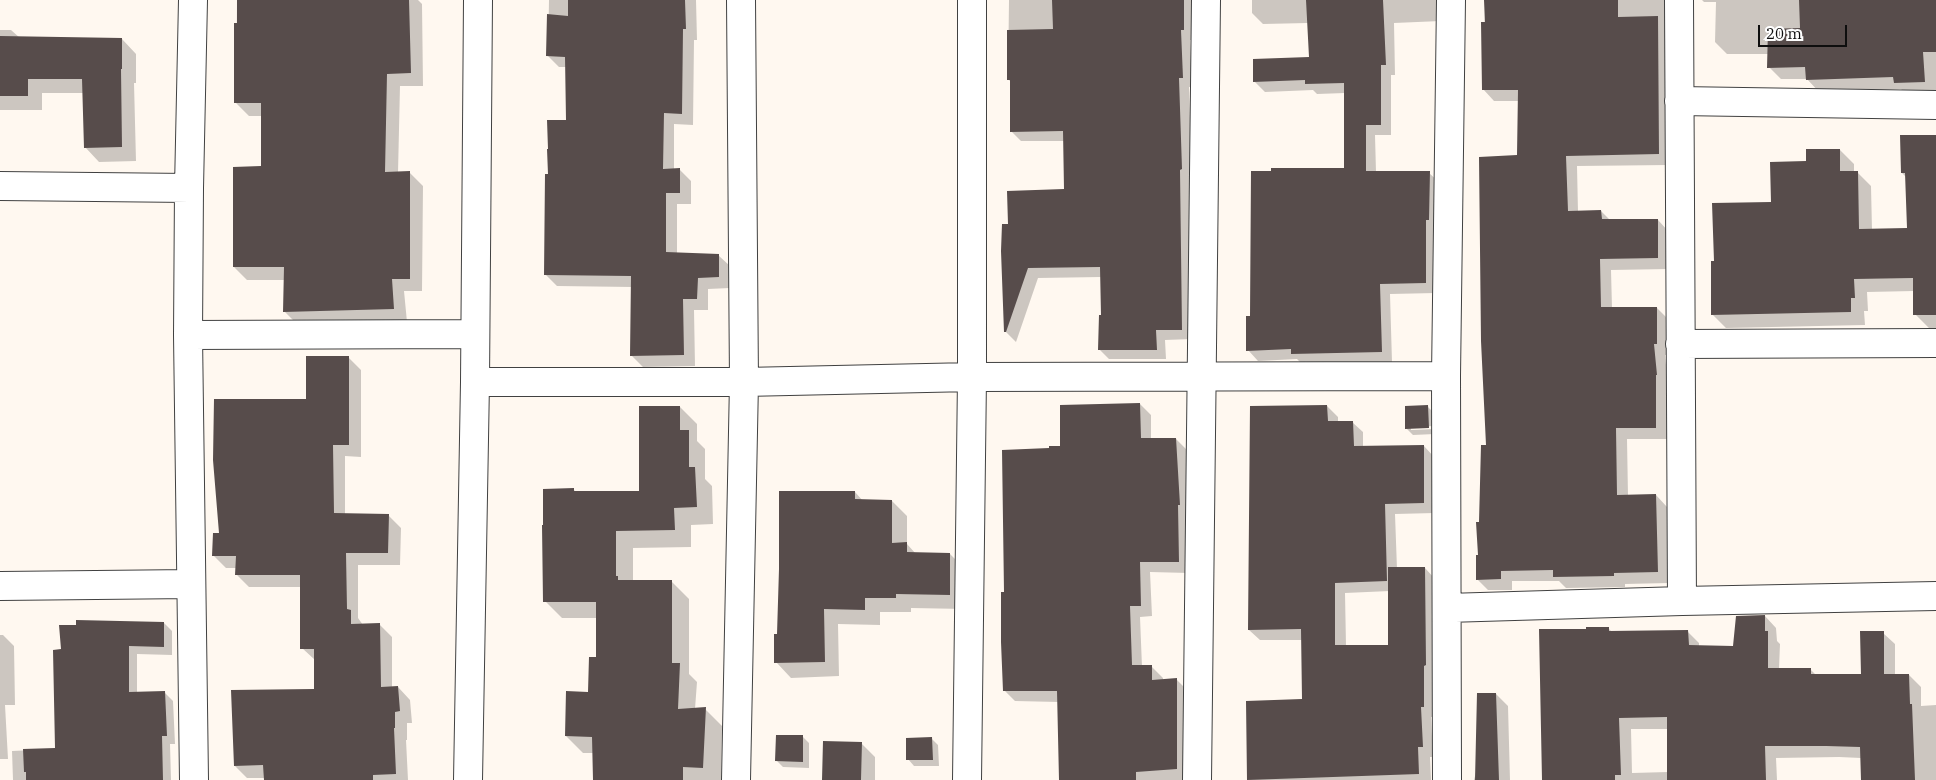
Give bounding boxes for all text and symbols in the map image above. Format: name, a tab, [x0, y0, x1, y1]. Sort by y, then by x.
scale bar	[1761, 15, 1850, 47]
text: 20 m	[1766, 24, 1802, 43]

